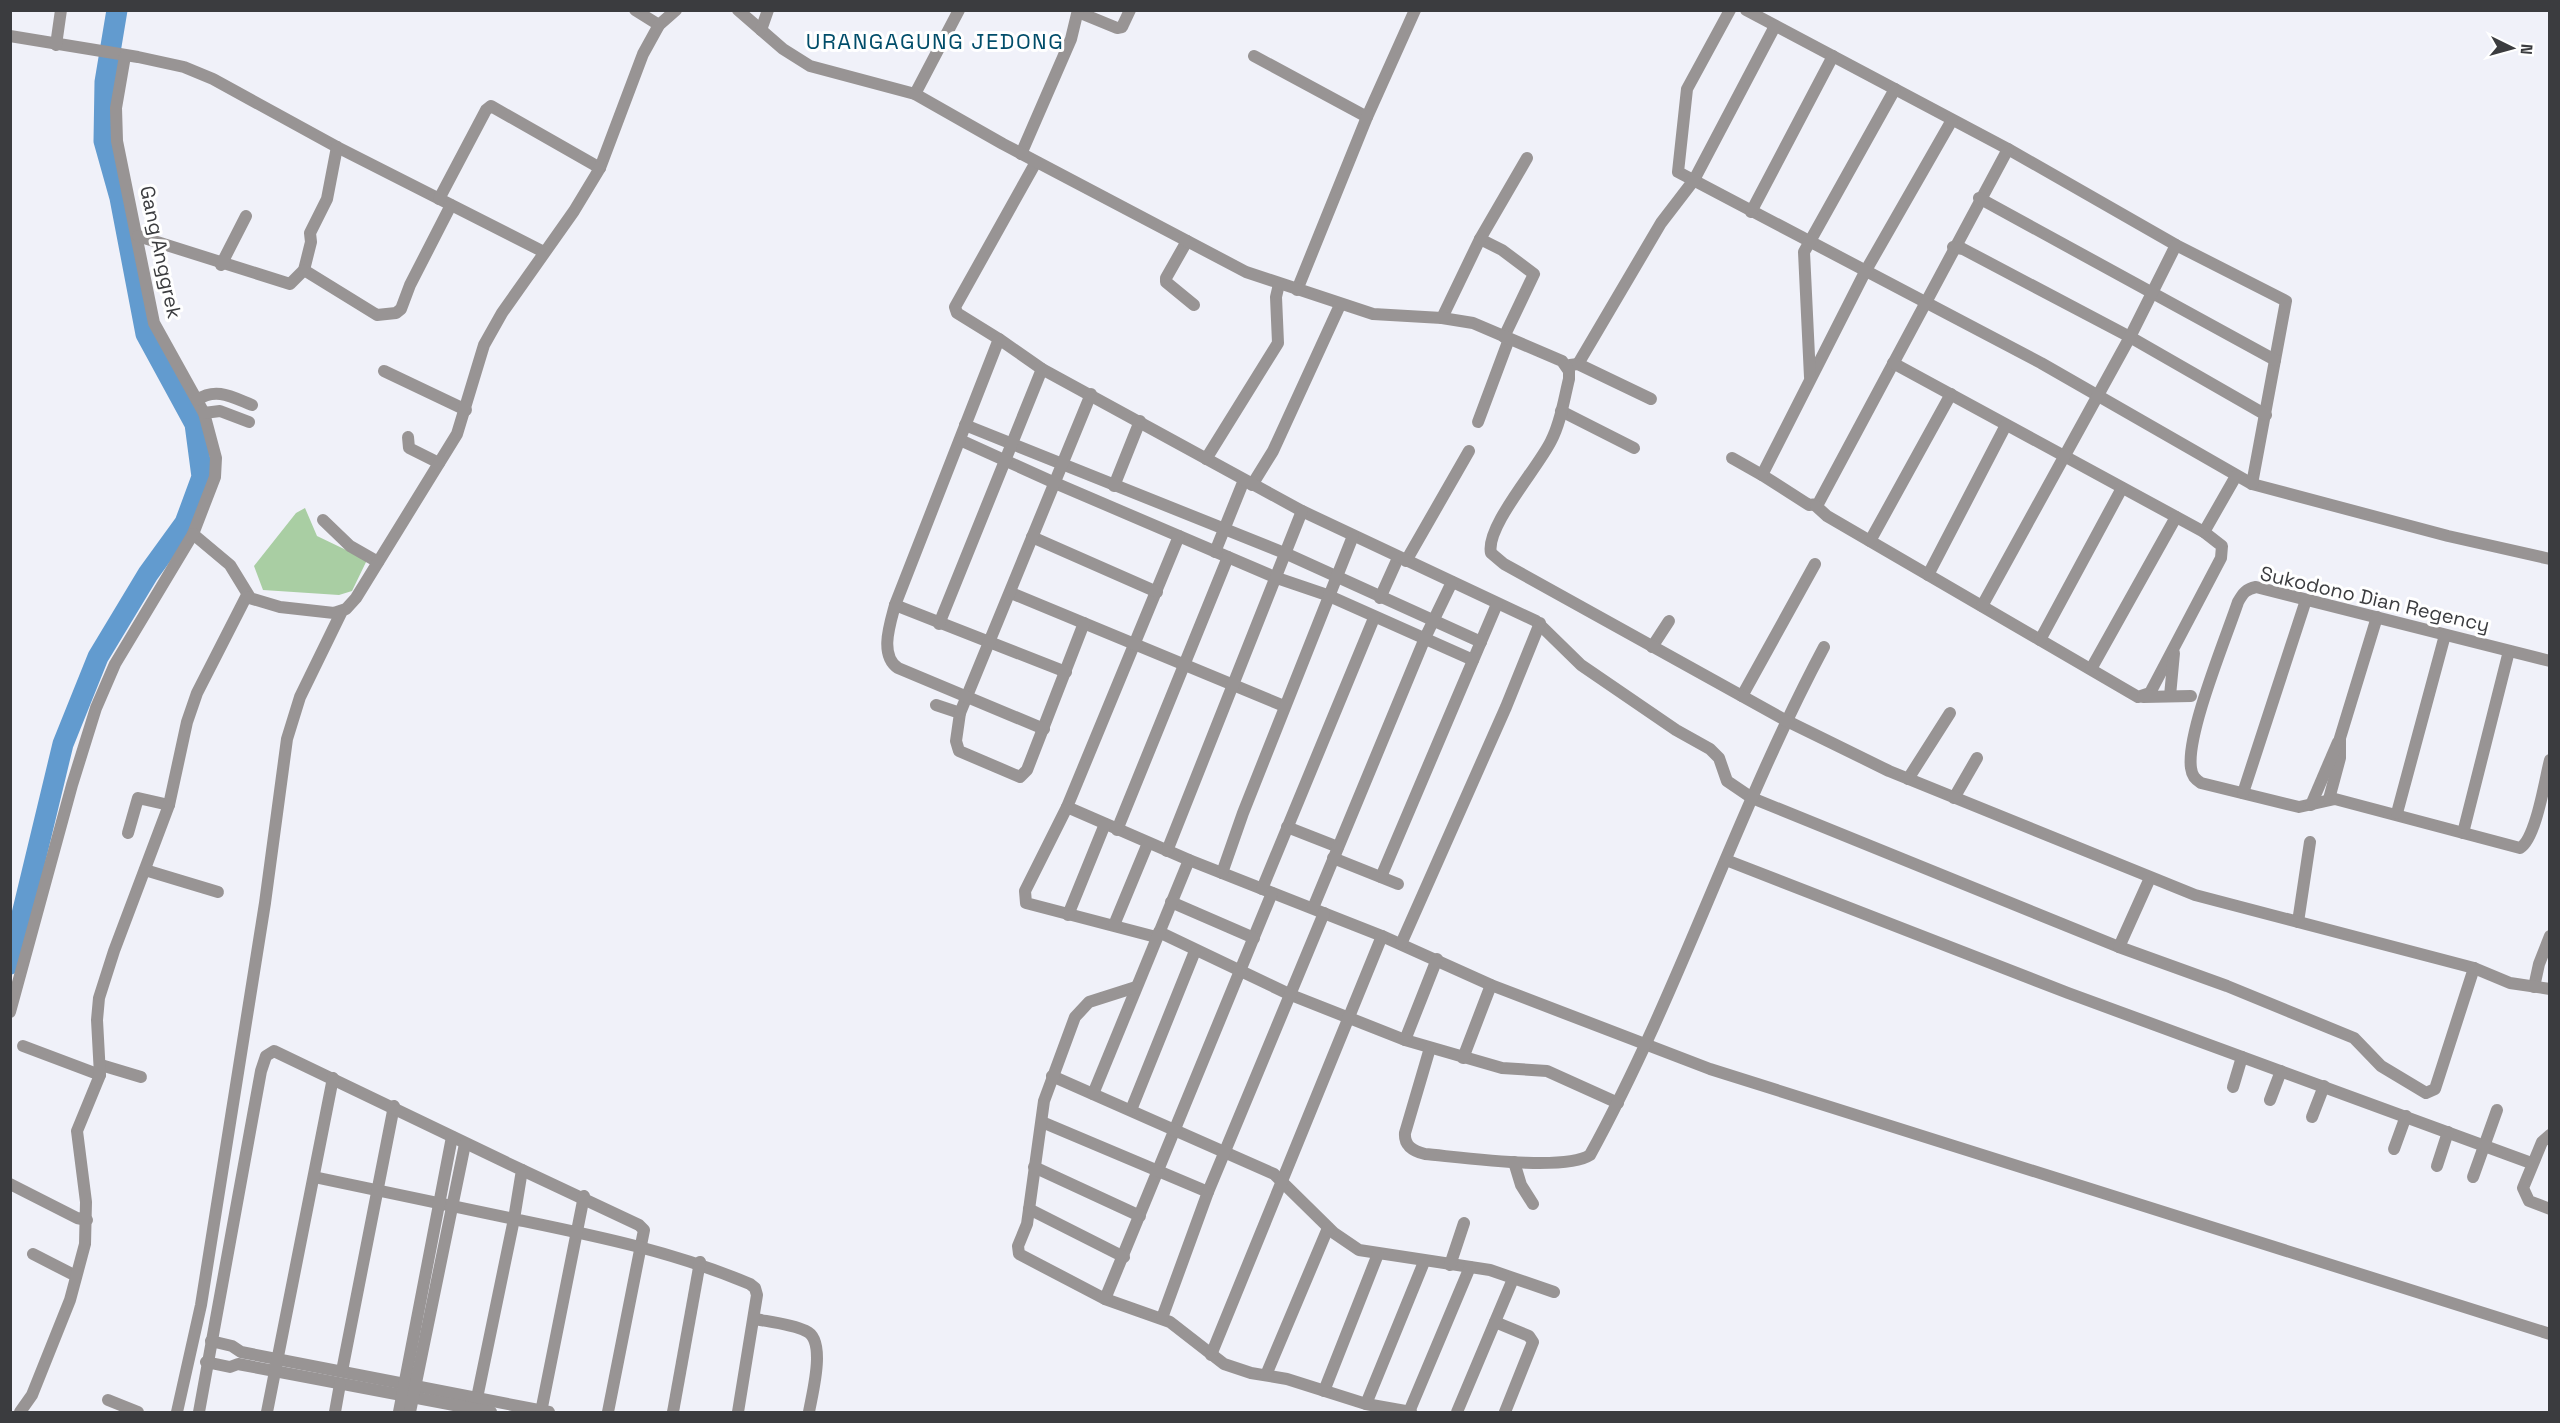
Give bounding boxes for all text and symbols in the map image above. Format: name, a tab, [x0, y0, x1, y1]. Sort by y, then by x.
north arrow	[2482, 18, 2542, 78]
district label: URANGAGUNG JEDONG	[806, 27, 1064, 55]
text: N	[2516, 43, 2537, 56]
street label: Gang Anggrek	[134, 183, 188, 321]
street label: Sukodono Dian Regency	[2258, 560, 2492, 638]

